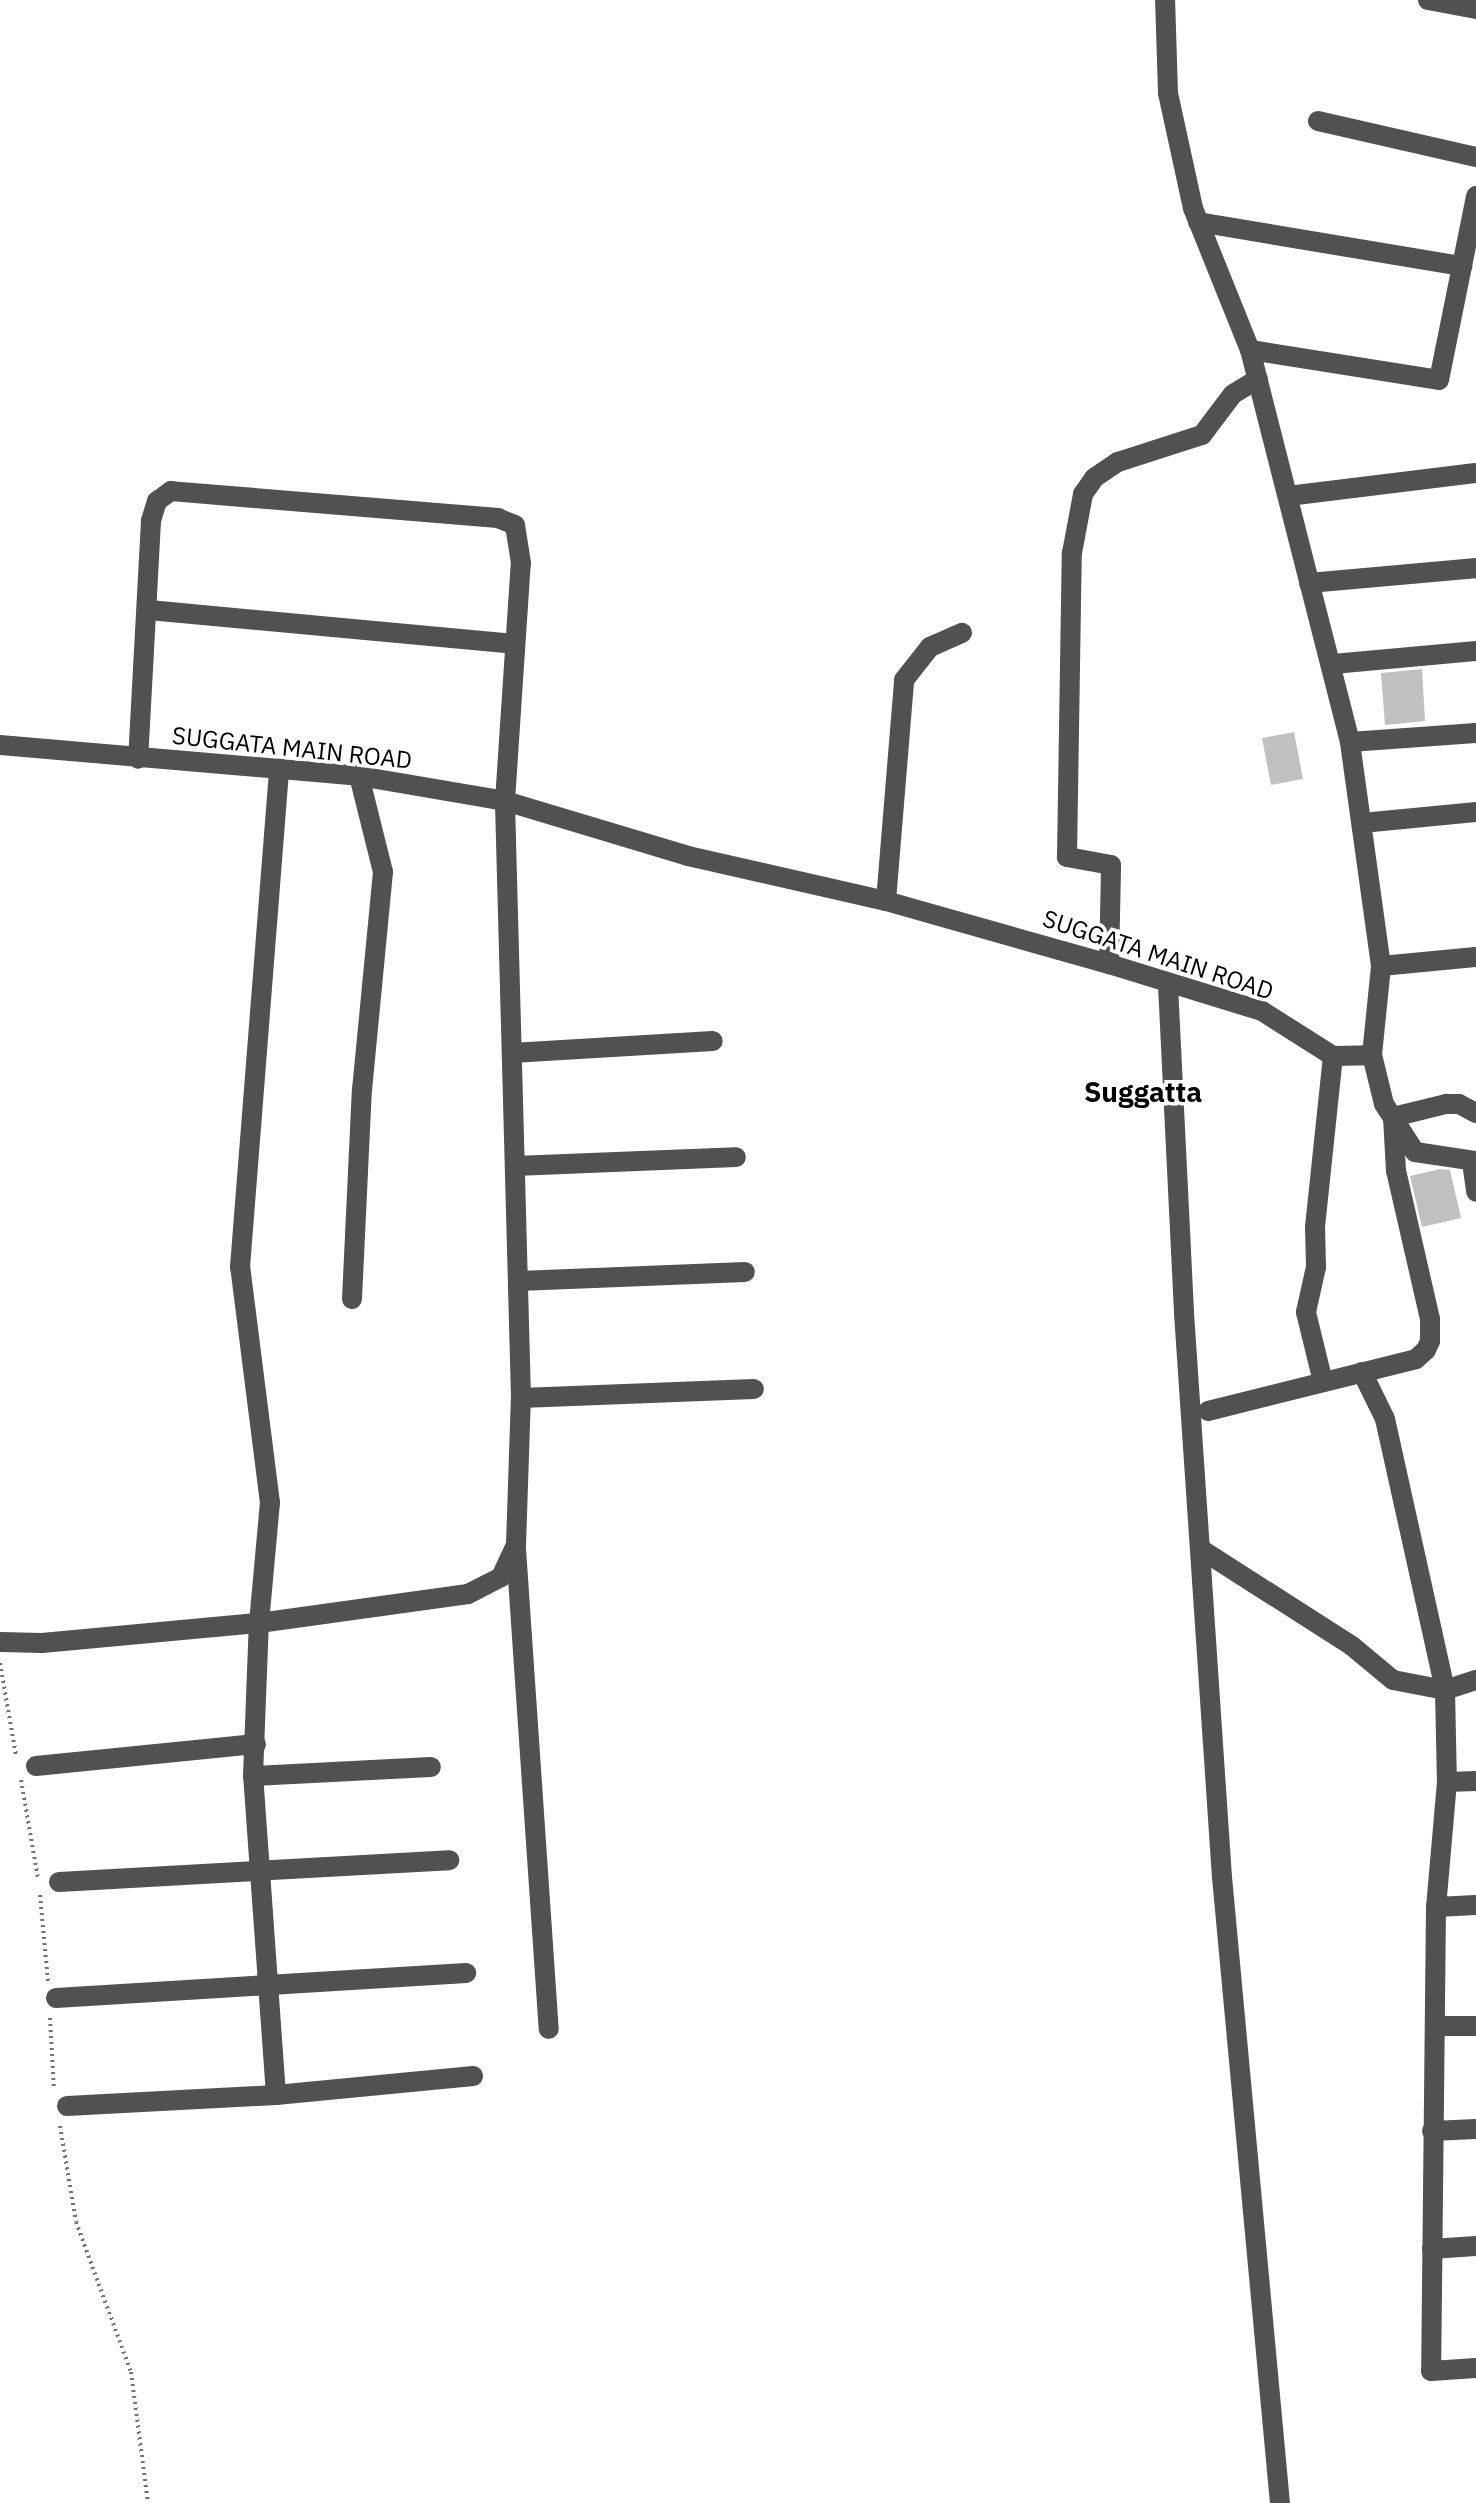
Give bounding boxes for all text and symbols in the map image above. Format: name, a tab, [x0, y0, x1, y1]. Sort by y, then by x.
street label: SUGGATA MAIN ROAD	[171, 721, 413, 775]
street label: SUGGATA MAIN ROAD	[1039, 904, 1277, 1006]
district label: Suggatta	[1084, 1075, 1202, 1109]

